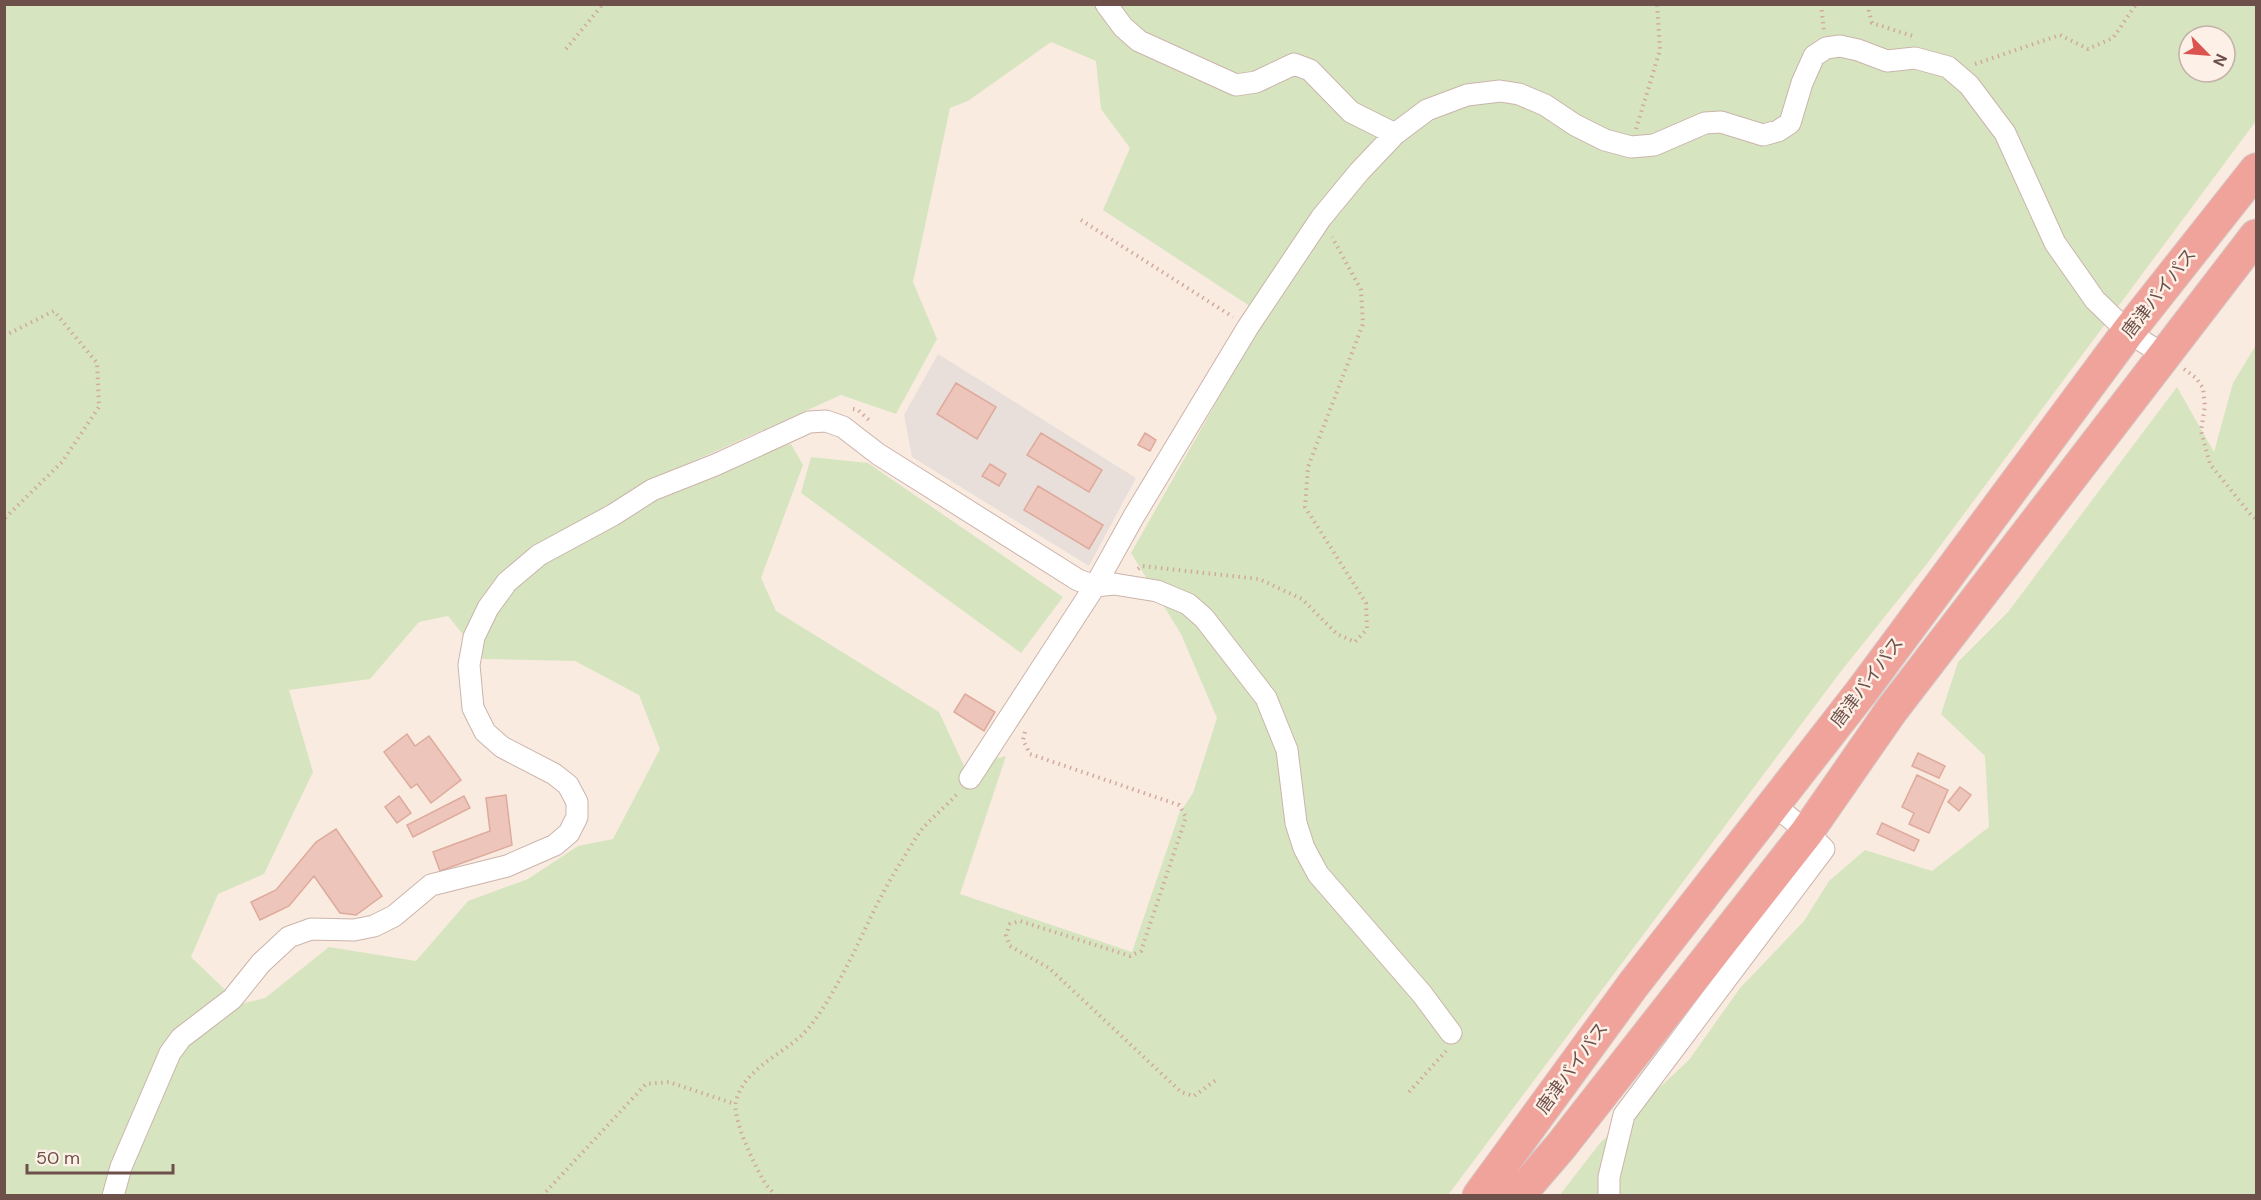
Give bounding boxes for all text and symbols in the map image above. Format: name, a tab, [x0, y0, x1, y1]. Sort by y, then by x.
north arrow	[2177, 24, 2237, 84]
text: N	[2208, 50, 2232, 70]
street label: 唐津バイパス	[2116, 243, 2202, 343]
street label: 唐津バイパス	[1825, 632, 1909, 732]
street label: 唐津バイパス	[1531, 1017, 1613, 1119]
scale bar	[27, 1137, 172, 1175]
text: 50 m	[36, 1146, 80, 1170]

